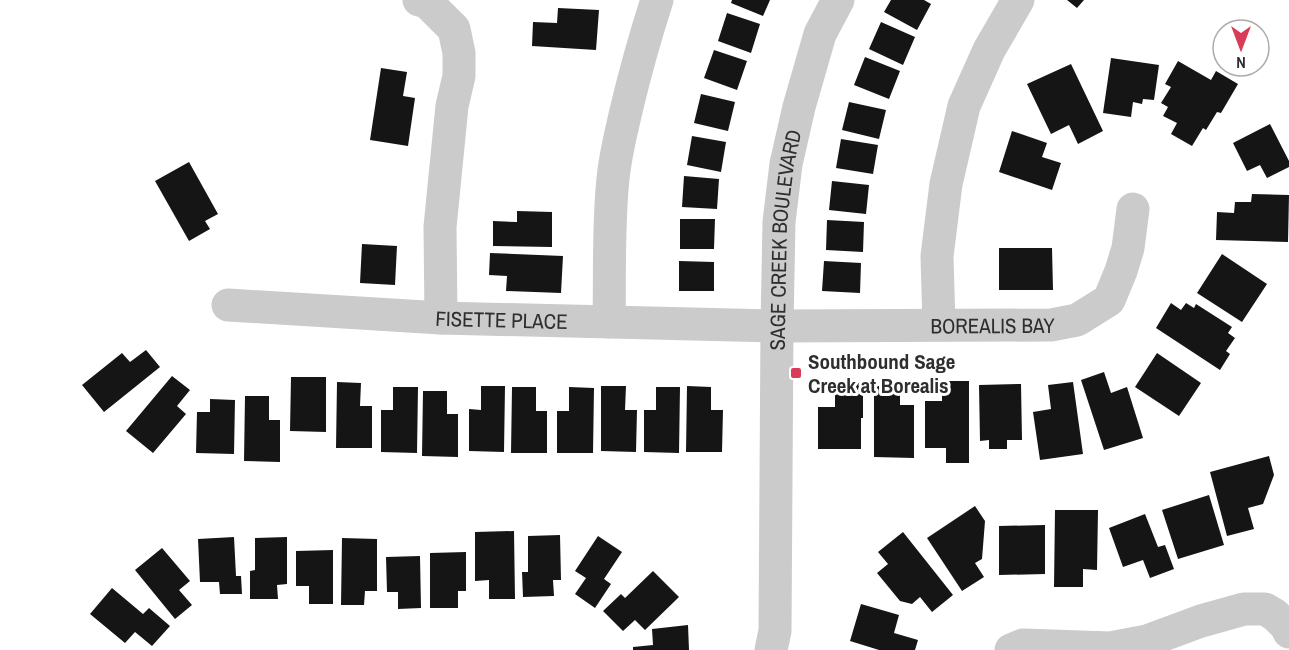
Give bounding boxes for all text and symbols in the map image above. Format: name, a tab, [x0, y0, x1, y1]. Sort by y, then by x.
north arrow	[1211, 18, 1271, 78]
text: N	[1236, 52, 1246, 74]
street label: SAGE CREEK BOULEVARD	[762, 127, 808, 350]
street label: FISETTE PLACE	[435, 303, 568, 336]
street label: BOREALIS BAY	[930, 310, 1055, 340]
place label: Southbound Sage Creek at Borealis	[808, 347, 955, 400]
marker: Southbound Sage Creek at Borealis	[789, 366, 803, 380]

